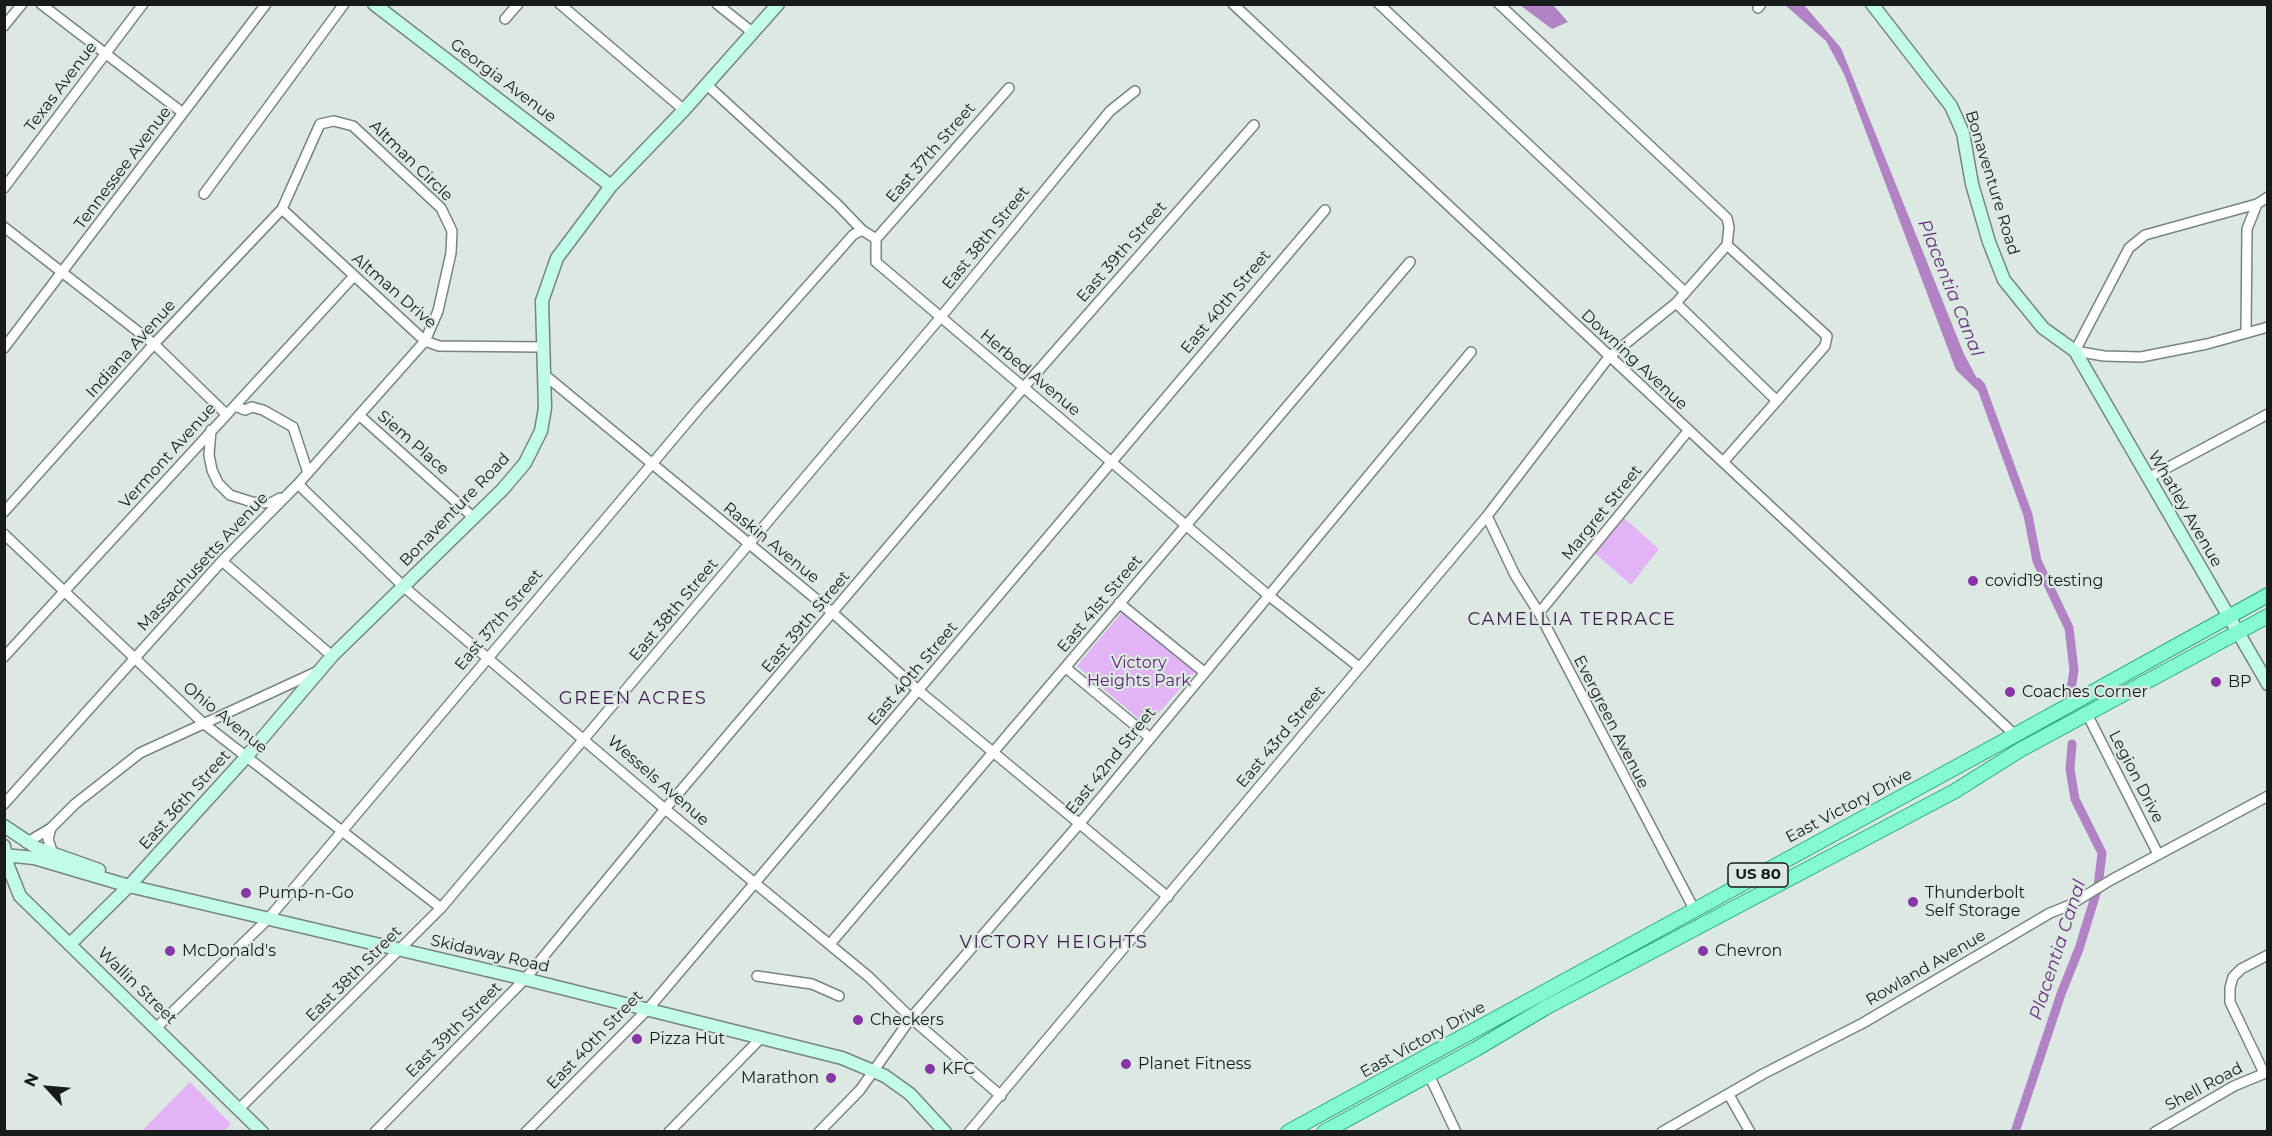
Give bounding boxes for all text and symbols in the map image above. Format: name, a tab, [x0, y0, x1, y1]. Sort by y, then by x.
street label: Georgia Avenue	[446, 35, 560, 127]
street label: Texas Avenue	[21, 38, 101, 136]
street label: East 37th Street	[882, 99, 980, 207]
street label: Tennessee Avenue	[71, 103, 175, 233]
street label: Bonaventure Road	[1961, 108, 2023, 258]
street label: Altman Circle	[365, 116, 457, 206]
street label: East 38th Street	[938, 182, 1034, 294]
street label: East 39th Street	[1073, 198, 1171, 306]
water label: Placentia Canal	[1913, 216, 1987, 360]
street label: East 40th Street	[1177, 246, 1275, 358]
street label: Altman Drive	[348, 249, 440, 333]
street label: Indiana Avenue	[82, 296, 180, 402]
street label: Downing Avenue	[1577, 306, 1691, 414]
street label: Herbed Avenue	[976, 326, 1084, 420]
street label: Vermont Avenue	[116, 399, 220, 513]
street label: Siem Place	[373, 407, 453, 479]
street label: Whatley Avenue	[2144, 447, 2226, 571]
street label: Bonaventure Road	[396, 449, 514, 571]
street label: Margret Street	[1558, 462, 1646, 564]
street label: Massachusetts Avenue	[134, 489, 272, 635]
street label: Raskin Avenue	[719, 498, 823, 588]
street label: East 41st Street	[1054, 551, 1146, 657]
street label: East 38th Street	[626, 555, 722, 665]
street label: East 37th Street	[451, 565, 547, 675]
street label: East 39th Street	[758, 567, 854, 677]
place label: covid19 testing	[1985, 571, 2103, 591]
marker: covid19 testing	[1966, 574, 1980, 588]
district label: CAMELLIA TERRACE	[1468, 609, 1676, 631]
street label: East 40th Street	[864, 618, 962, 730]
street label: Evergreen Avenue	[1569, 652, 1653, 792]
park label: Victory Heights Park	[1087, 653, 1191, 691]
place label: BP	[2228, 672, 2252, 692]
marker: BP	[2209, 675, 2223, 689]
street label: Ohio Avenue	[179, 678, 271, 758]
street label: East 43rd Street	[1233, 682, 1329, 792]
place label: Coaches Corner	[2022, 682, 2148, 702]
marker: Coaches Corner	[2003, 685, 2017, 699]
district label: GREEN ACRES	[559, 688, 707, 710]
street label: East 42nd Street	[1062, 704, 1160, 818]
street label: Legion Drive	[2104, 728, 2168, 826]
street label: Wessels Avenue	[603, 732, 713, 830]
street label: East 36th Street	[135, 746, 235, 854]
street label: East Victory Drive	[1783, 765, 1915, 847]
road number: US 80	[1728, 863, 1788, 887]
water label: Placentia Canal	[2025, 877, 2091, 1023]
place label: Pump-n-Go	[258, 883, 354, 903]
place label: Thunderbolt Self Storage	[1925, 883, 2025, 921]
marker: Pump-n-Go	[239, 886, 253, 900]
marker: Thunderbolt Self Storage	[1906, 895, 1920, 909]
street label: East 38th Street	[302, 922, 406, 1026]
street label: Rowland Avenue	[1863, 926, 1989, 1010]
street label: Skidaway Road	[429, 931, 551, 977]
district label: VICTORY HEIGHTS	[960, 932, 1148, 954]
place label: McDonald's	[182, 941, 276, 961]
place label: Chevron	[1715, 941, 1782, 961]
street label: Wallin Street	[93, 943, 181, 1029]
marker: McDonald's	[163, 944, 177, 958]
marker: Chevron	[1696, 944, 1710, 958]
street label: East 39th Street	[402, 978, 506, 1082]
street label: East 40th Street	[543, 987, 647, 1093]
street label: East Victory Drive	[1357, 998, 1489, 1082]
place label: Checkers	[870, 1010, 944, 1030]
marker: Checkers	[851, 1013, 865, 1027]
place label: Pizza Hut	[649, 1029, 725, 1049]
marker: Pizza Hut	[630, 1032, 644, 1046]
place label: Planet Fitness	[1138, 1054, 1251, 1074]
marker: Planet Fitness	[1119, 1057, 1133, 1071]
north arrow	[18, 1058, 78, 1118]
place label: KFC	[942, 1059, 975, 1079]
street label: Shell Road	[2162, 1059, 2246, 1115]
marker: KFC	[923, 1062, 937, 1076]
place label: Marathon	[741, 1068, 819, 1088]
text: N	[20, 1070, 43, 1090]
marker: Marathon	[824, 1071, 838, 1085]

